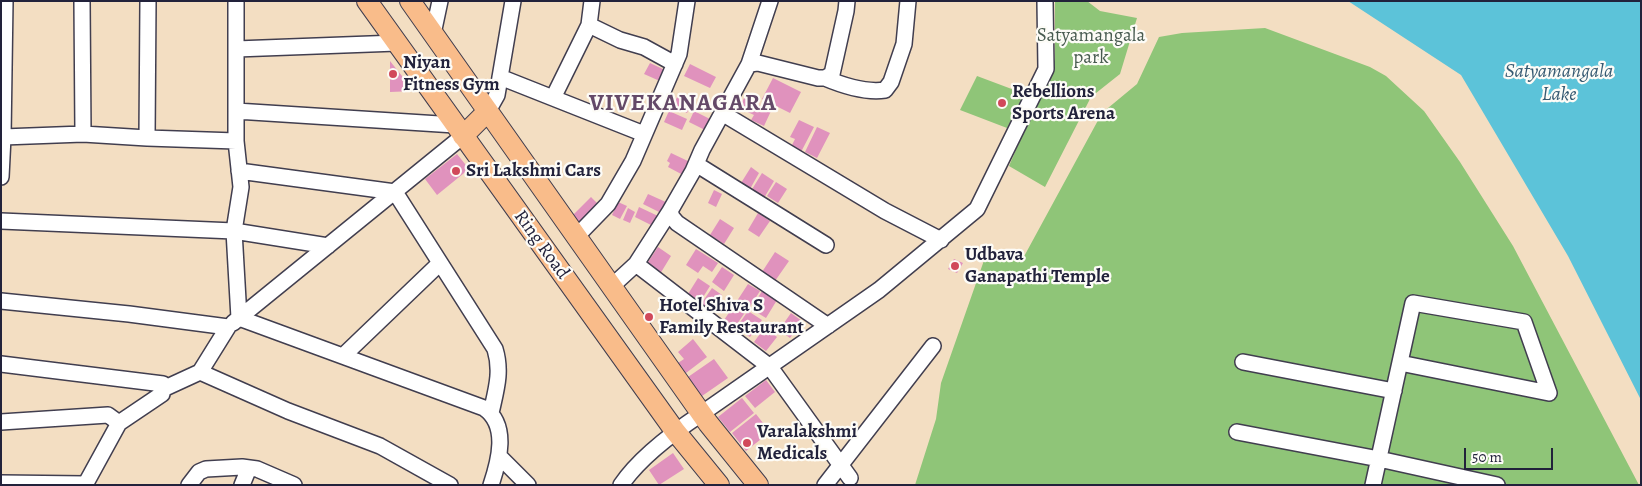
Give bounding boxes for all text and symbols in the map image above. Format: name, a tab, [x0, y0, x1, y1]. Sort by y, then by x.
park label: Satyamangala park	[1037, 25, 1145, 69]
place label: Niyan Fitness Gym	[403, 52, 500, 96]
water label: Satyamangala Lake	[1505, 60, 1613, 107]
marker: Niyan Fitness Gym	[387, 68, 399, 80]
place label: Rebellions Sports Arena	[1012, 81, 1115, 125]
district label: VIVEKANAGARA	[587, 90, 779, 118]
marker: Rebellions Sports Arena	[996, 97, 1008, 109]
place label: Sri Lakshmi Cars	[466, 160, 601, 182]
marker: Sri Lakshmi Cars	[450, 165, 462, 177]
street label: Ring Road	[508, 206, 574, 284]
place label: Udbava Ganapathi Temple	[965, 244, 1110, 288]
marker: Udbava Ganapathi Temple	[949, 260, 961, 272]
place label: Hotel Shiva S Family Restaurant	[659, 295, 804, 339]
marker: Hotel Shiva S Family Restaurant	[643, 311, 655, 323]
place label: Varalakshmi Medicals	[757, 421, 857, 465]
marker: Varalakshmi Medicals	[741, 437, 753, 449]
scale bar	[1467, 438, 1556, 470]
text: 50 m	[1472, 447, 1502, 467]

